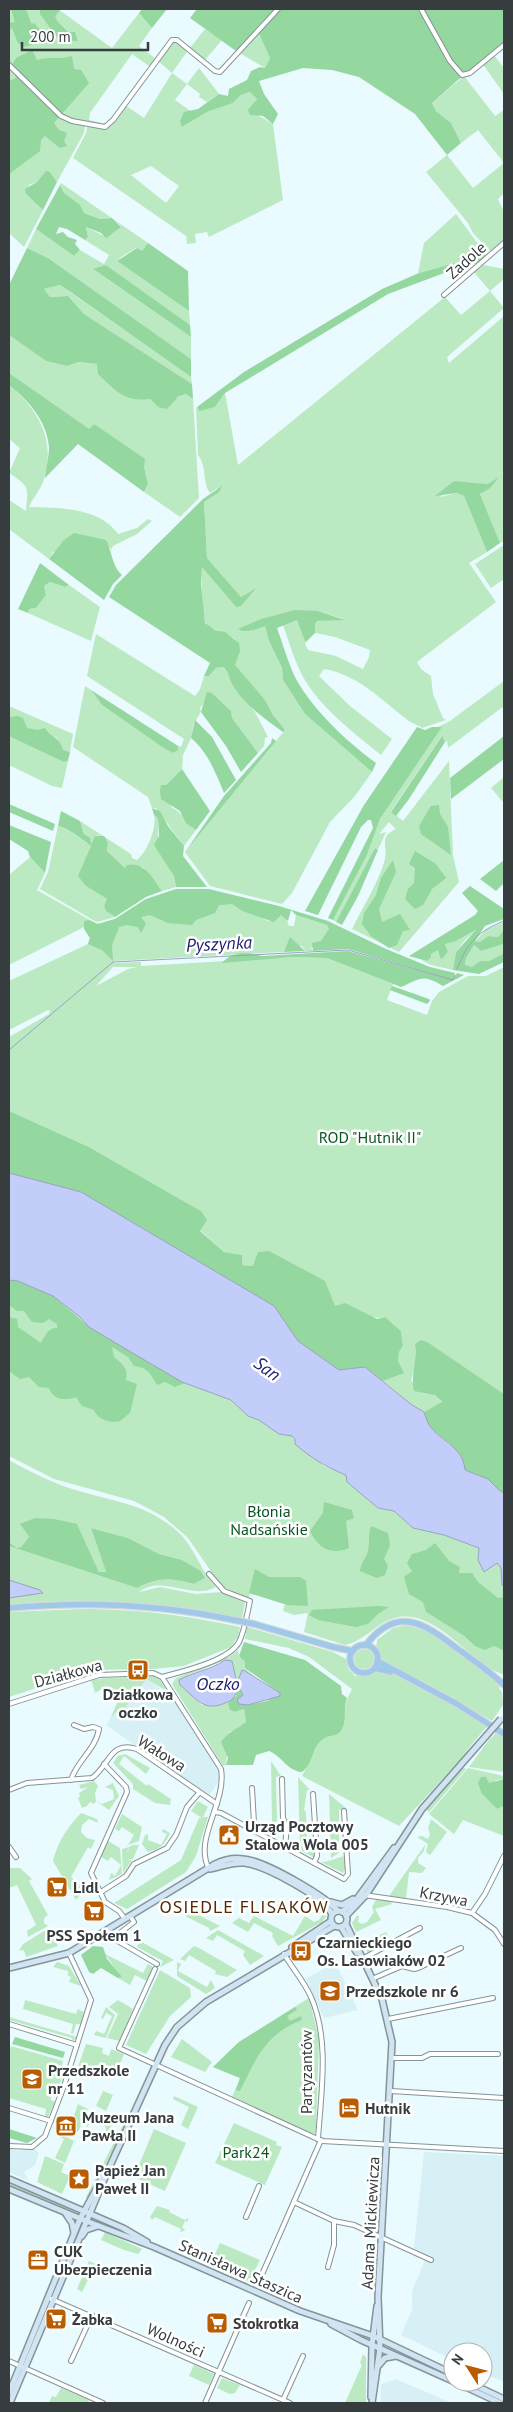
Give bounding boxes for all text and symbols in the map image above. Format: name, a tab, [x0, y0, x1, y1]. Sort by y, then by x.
scale bar	[22, 20, 149, 52]
text: 200 m	[30, 27, 71, 46]
street label: Zadole	[442, 237, 490, 283]
water label: Pyszynka	[185, 930, 253, 957]
park label: ROD "Hutnik II"	[319, 1127, 421, 1147]
water label: San	[250, 1351, 285, 1386]
park label: Błonia Nadsańskie	[230, 1501, 308, 1539]
street label: Działkowa	[32, 1654, 104, 1692]
bus stop icon: Działkowa oczko	[126, 1658, 150, 1682]
water label: Oczko	[196, 1672, 240, 1695]
place label: Działkowa oczko	[103, 1684, 173, 1722]
street label: Wałowa	[134, 1730, 190, 1776]
place label: Urząd Pocztowy Stalowa Wola 005	[245, 1816, 369, 1854]
public building icon: Urząd Pocztowy Stalowa Wola 005	[217, 1823, 241, 1847]
supermarket icon: Lidl	[45, 1875, 69, 1899]
place label: Lidl	[73, 1877, 99, 1897]
street label: Krzywa	[418, 1882, 470, 1910]
district label: OSIEDLE FLISAKÓW	[159, 1895, 329, 1918]
supermarket icon: PSS Społem 1	[82, 1899, 106, 1923]
place label: PSS Społem 1	[46, 1925, 142, 1945]
place label: Czarnieckiego Os. Lasowiaków 02	[317, 1932, 446, 1970]
bus stop icon: Czarnieckiego Os. Lasowiaków 02	[289, 1939, 313, 1963]
school or university icon: Przedszkole nr 6	[318, 1979, 342, 2003]
place label: Przedszkole nr 6	[346, 1981, 459, 2001]
street label: Partyzantów	[296, 2030, 316, 2114]
place label: Przedszkole nr 11	[48, 2060, 129, 2098]
school or university icon: Przedszkole nr 11	[20, 2067, 44, 2091]
hotel icon: Hutnik	[337, 2096, 361, 2120]
place label: Hutnik	[365, 2098, 411, 2118]
place label: Muzeum Jana Pawła II	[82, 2107, 174, 2145]
museum icon: Muzeum Jana Pawła II	[54, 2114, 78, 2138]
park label: Park24	[223, 2142, 270, 2162]
street label: Adama Mickiewicza	[357, 2156, 383, 2290]
place label: Papież Jan Paweł II	[95, 2160, 166, 2198]
place icon: Papież Jan Paweł II	[67, 2167, 91, 2191]
street label: Stanisława Staszica	[176, 2235, 306, 2307]
place label: CUK Ubezpieczenia	[54, 2241, 152, 2279]
office icon: CUK Ubezpieczenia	[26, 2248, 50, 2272]
supermarket icon: Żabka	[44, 2307, 68, 2331]
place label: Żabka	[72, 2309, 113, 2329]
supermarket icon: Stokrotka	[205, 2311, 229, 2335]
place label: Stokrotka	[233, 2313, 299, 2333]
street label: Wolności	[144, 2318, 208, 2362]
north arrow	[443, 2342, 493, 2392]
text: N	[447, 2350, 467, 2368]

